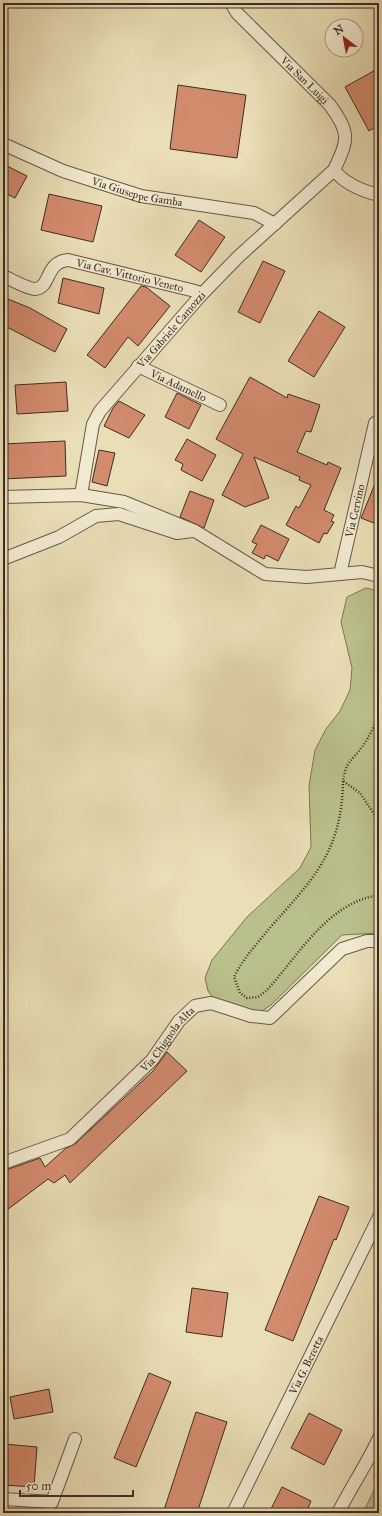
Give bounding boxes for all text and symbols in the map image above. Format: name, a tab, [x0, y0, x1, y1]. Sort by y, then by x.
north arrow	[324, 18, 364, 58]
text: N	[332, 22, 347, 38]
street label: Via San Luigi	[277, 53, 331, 107]
street label: Via Giuseppe Gamba	[89, 174, 184, 209]
street label: Via Cav. Vittorio Veneto	[74, 256, 185, 295]
street label: Via Gabriele Camozzi	[134, 288, 208, 371]
street label: Via Adamello	[148, 366, 209, 404]
street label: Via Cervino	[342, 483, 367, 539]
street label: Via Chignola Alta	[137, 1003, 197, 1075]
street label: Via G. Beretta	[286, 1333, 326, 1397]
scale bar	[20, 1472, 133, 1498]
text: 50 m	[26, 1479, 51, 1493]

